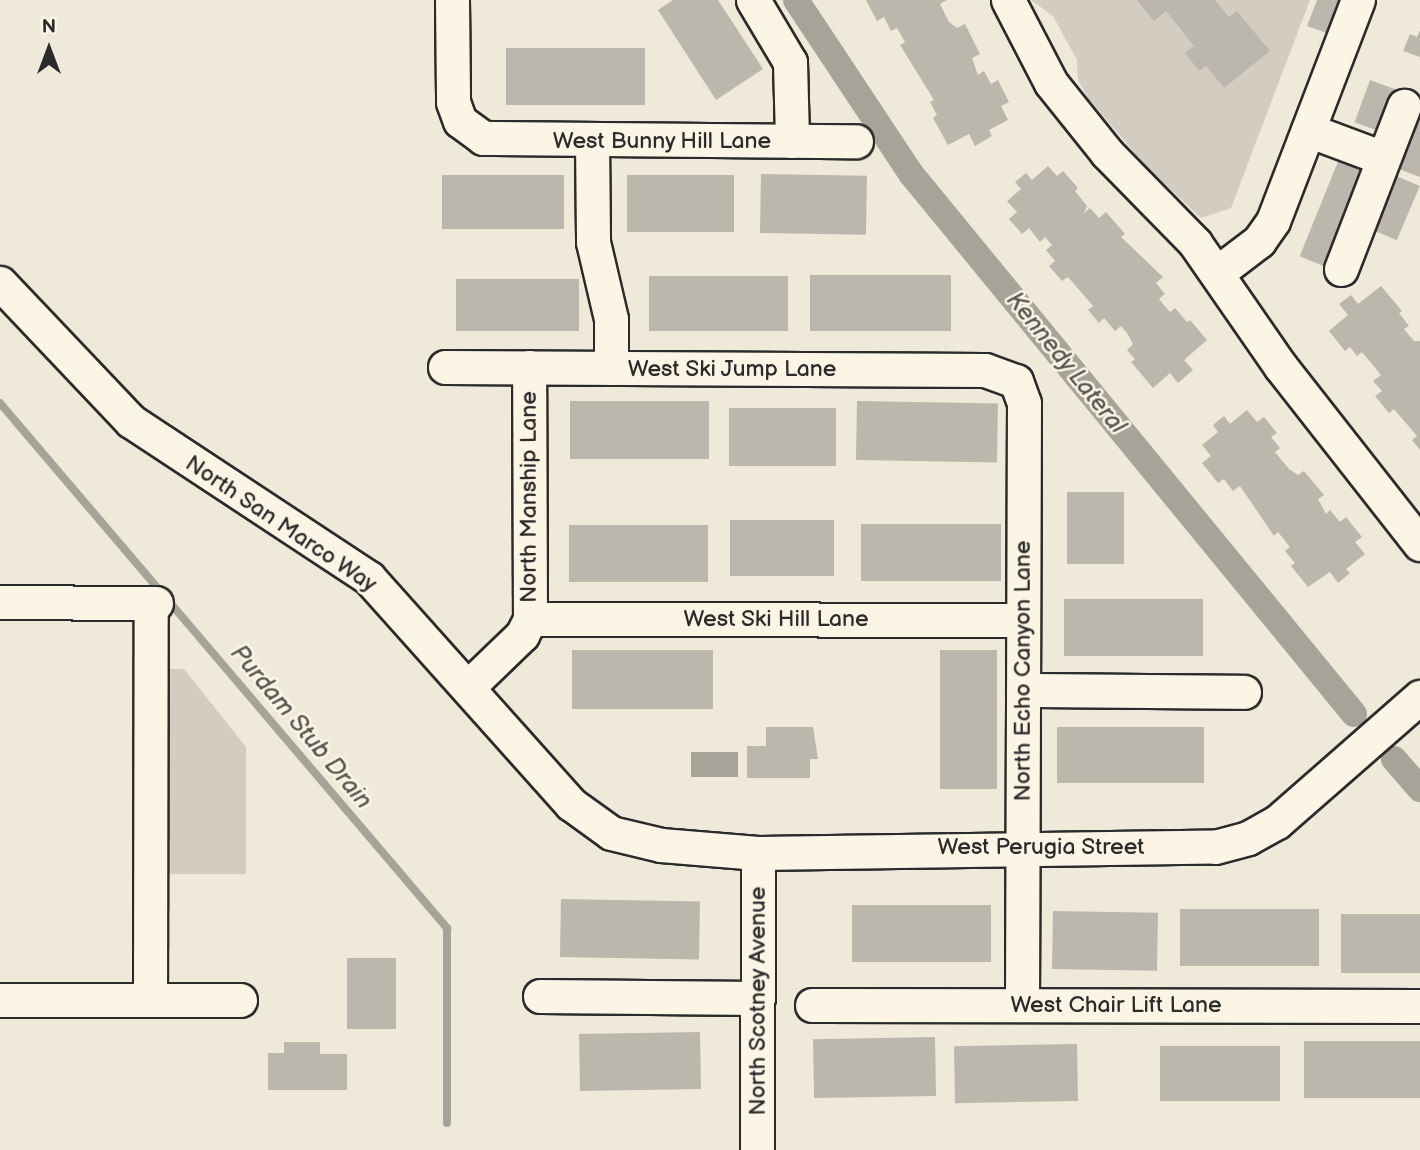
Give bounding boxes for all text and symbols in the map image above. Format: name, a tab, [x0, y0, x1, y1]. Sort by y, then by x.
north arrow	[14, 14, 84, 84]
text: N	[42, 16, 56, 39]
street label: West Bunny Hill Lane	[552, 127, 772, 155]
water label: Kennedy Lateral	[1000, 286, 1132, 440]
street label: West Ski Jump Lane	[627, 355, 837, 383]
street label: North Manship Lane	[515, 391, 543, 603]
street label: North San Marco Way	[179, 449, 383, 599]
street label: North Echo Canyon Lane	[1009, 541, 1037, 801]
street label: West Ski Hill Lane	[683, 605, 869, 633]
water label: Purdam Stub Drain	[224, 639, 378, 815]
street label: West Perugia Street	[937, 833, 1145, 861]
street label: North Scotney Avenue	[744, 885, 772, 1117]
street label: West Chair Lift Lane	[1010, 991, 1222, 1019]

